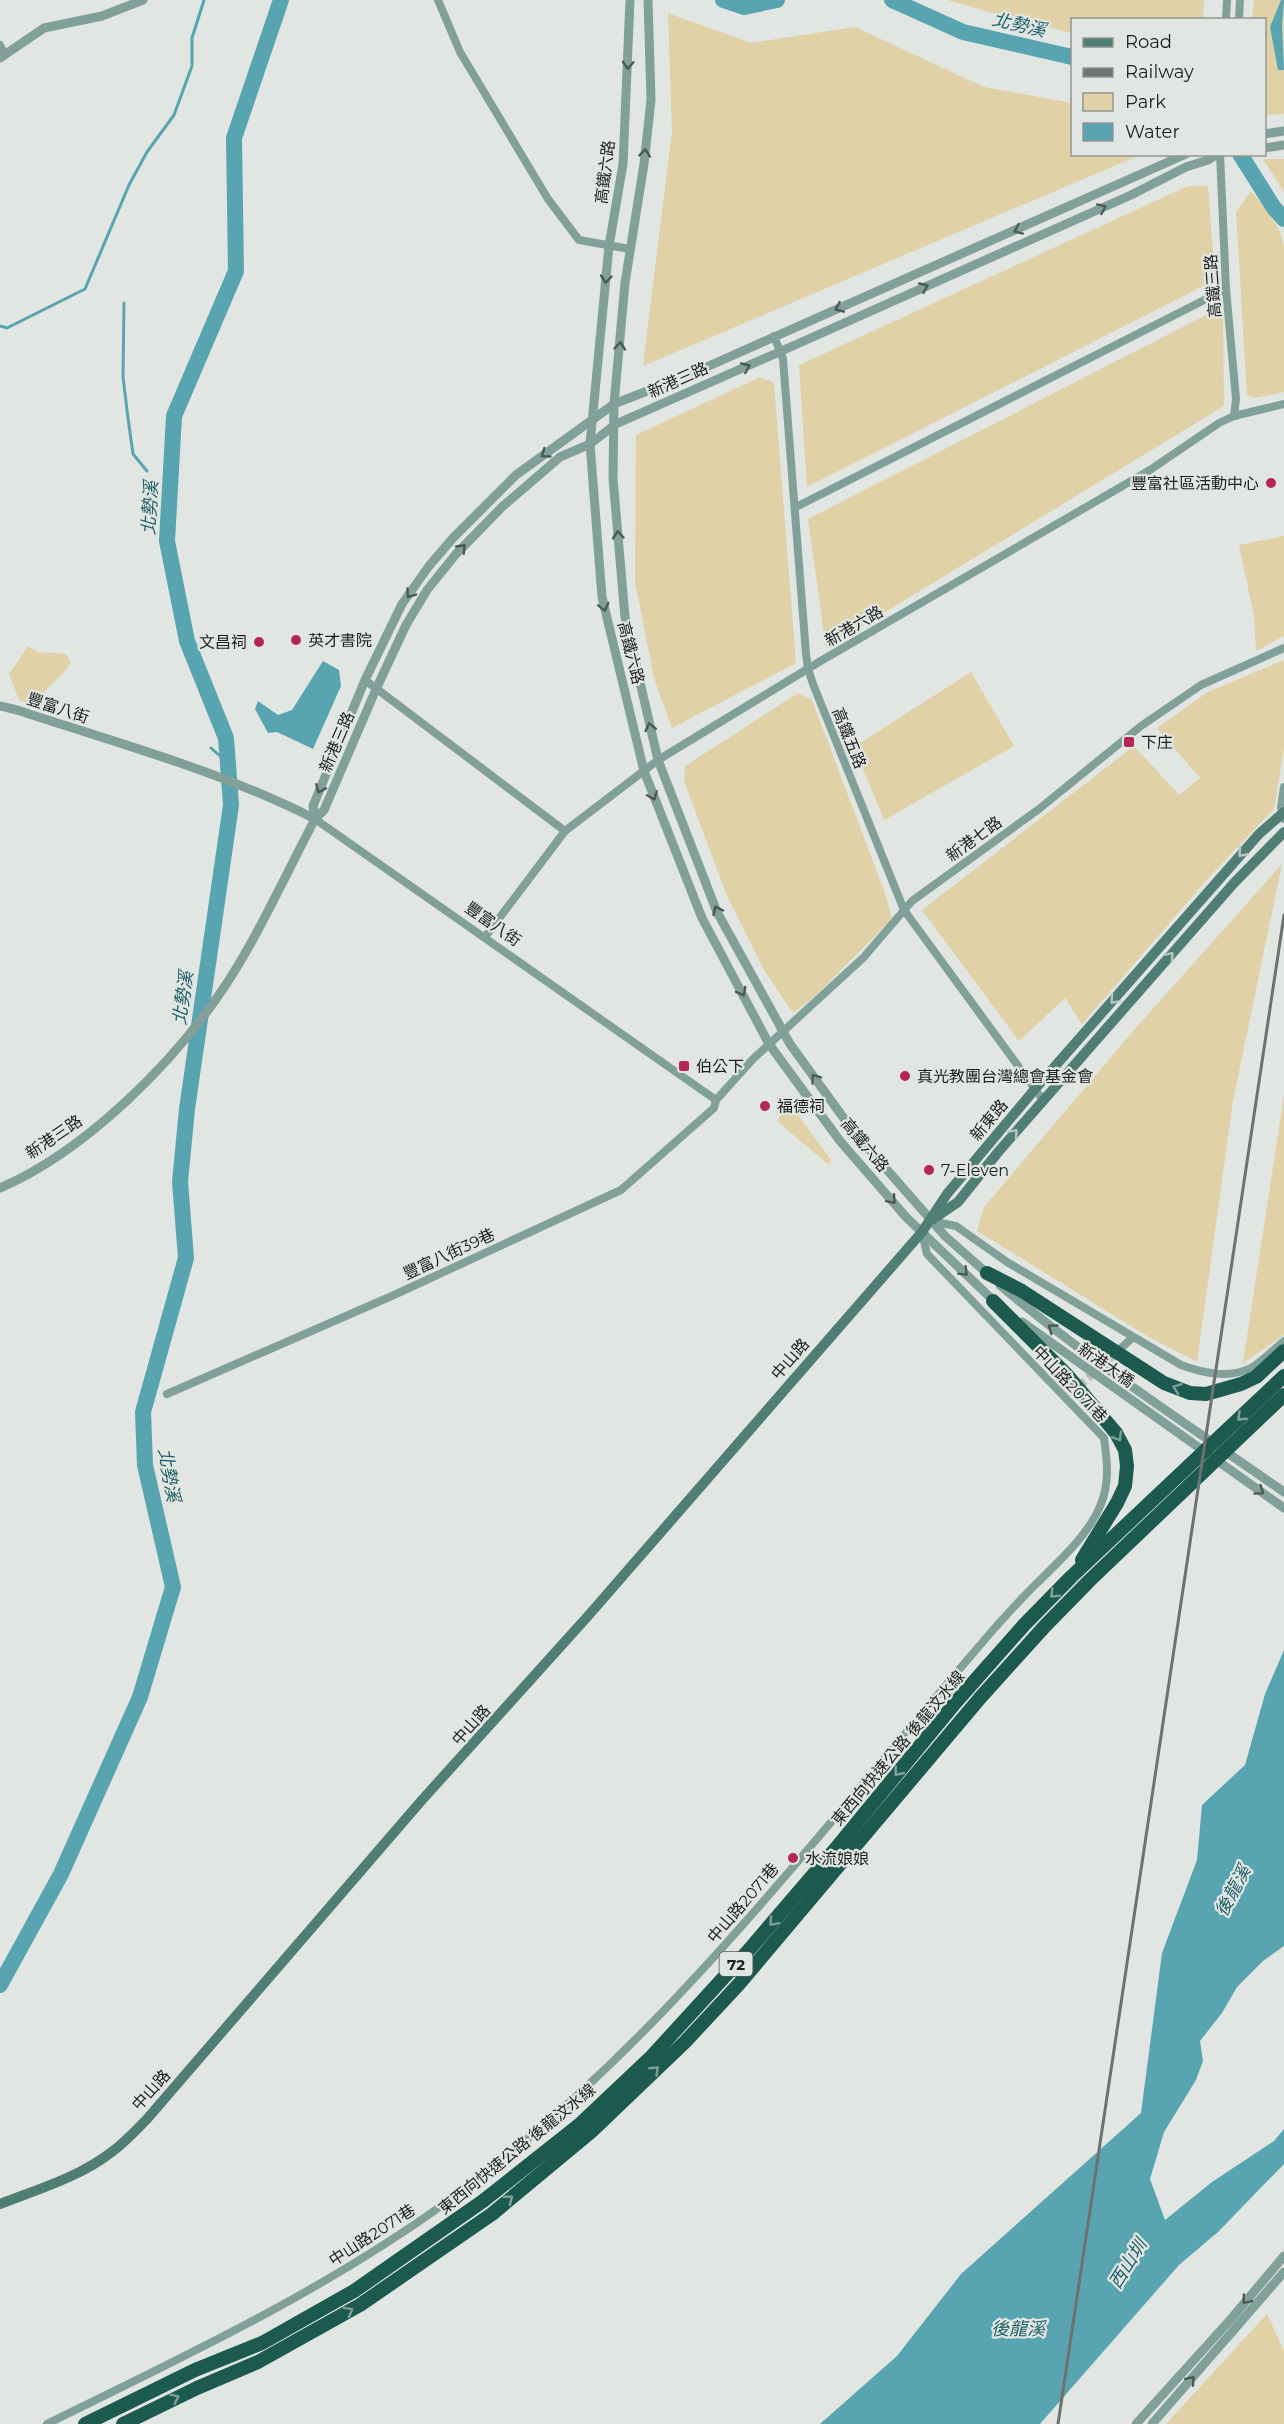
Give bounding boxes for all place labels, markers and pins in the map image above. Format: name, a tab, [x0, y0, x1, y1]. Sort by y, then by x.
place label: 豐富社區活動中心	[1131, 474, 1259, 493]
marker: 豐富社區活動中心	[1264, 476, 1278, 490]
place label: 英才書院	[308, 631, 372, 650]
place label: 文昌祠	[199, 633, 247, 652]
marker: 英才書院	[289, 633, 303, 647]
marker: 文昌祠	[252, 635, 266, 649]
place label: 下庄	[1141, 733, 1173, 752]
marker: 下庄	[1122, 735, 1136, 749]
place label: 伯公下	[696, 1057, 744, 1076]
marker: 伯公下	[677, 1059, 691, 1073]
place label: 真光教團台灣總會基金會	[917, 1067, 1093, 1086]
marker: 真光教團台灣總會基金會	[898, 1069, 912, 1083]
place label: 福德祠	[777, 1097, 825, 1116]
marker: 福德祠	[758, 1099, 772, 1113]
place label: 7-Eleven	[941, 1161, 1009, 1180]
marker: 7-Eleven	[922, 1163, 936, 1177]
place label: 水流娘娘	[805, 1849, 869, 1868]
marker: 水流娘娘	[786, 1851, 800, 1865]

